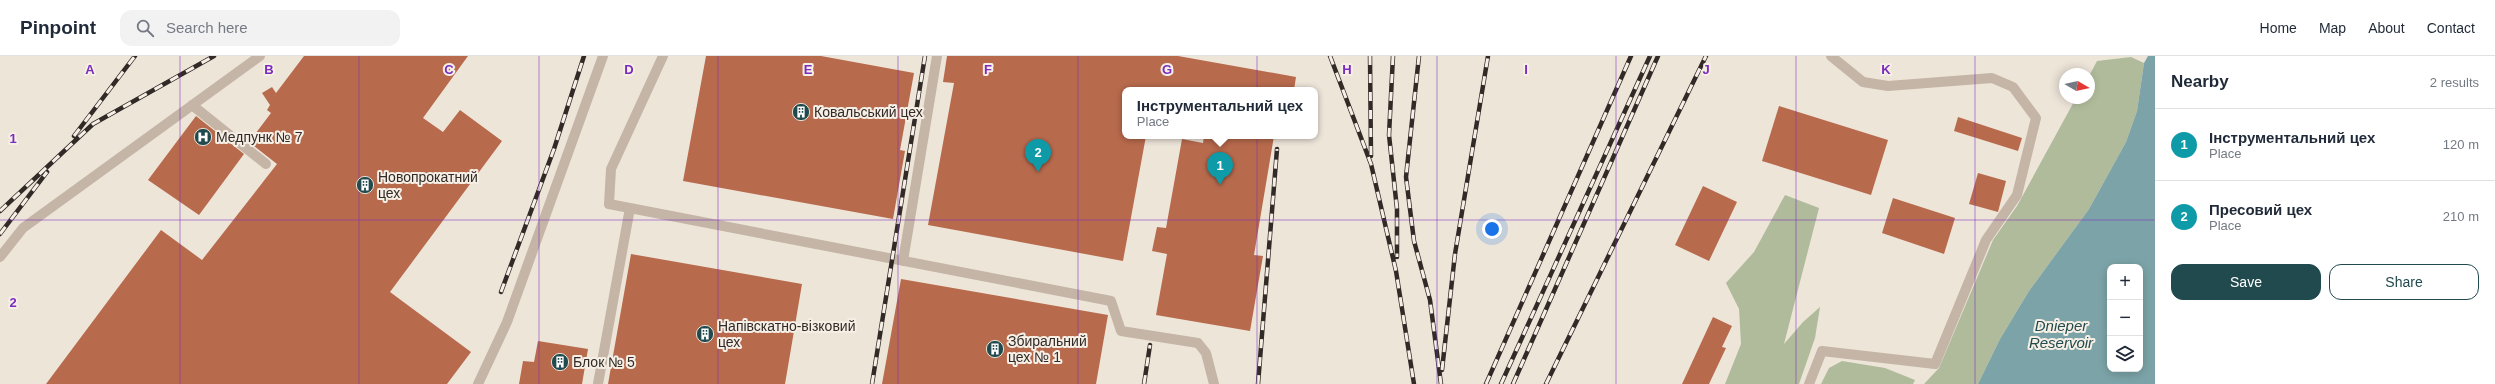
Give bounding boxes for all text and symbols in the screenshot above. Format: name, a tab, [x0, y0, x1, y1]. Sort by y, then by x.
search box	[120, 10, 400, 46]
text: Pinpoint	[20, 17, 96, 38]
icon: search	[134, 17, 156, 39]
text: Search here	[166, 19, 248, 36]
text: Home	[2260, 20, 2297, 36]
text: Map	[2319, 20, 2346, 36]
text: About	[2368, 20, 2405, 36]
text: Contact	[2427, 20, 2475, 36]
text: A	[85, 62, 95, 77]
text: B	[264, 62, 274, 77]
text: C	[444, 62, 454, 77]
text: D	[624, 62, 634, 77]
text: E	[804, 62, 813, 77]
text: F	[984, 62, 992, 77]
text: G	[1162, 62, 1172, 77]
text: H	[1342, 62, 1352, 77]
text: I	[1524, 62, 1528, 77]
text: J	[1702, 62, 1710, 77]
text: K	[1881, 62, 1891, 77]
north arrow	[2059, 68, 2095, 104]
text: Nearby	[2171, 72, 2229, 91]
text: 2 results	[2430, 75, 2479, 90]
popup	[1122, 87, 1318, 139]
text: Інструментальний цех	[1137, 97, 1303, 114]
building icon: Ковальський цех	[791, 102, 811, 122]
place label: Ковальський цех	[814, 104, 923, 120]
text: Place	[1137, 114, 1169, 129]
hospital icon: Медпунк № 7	[193, 127, 213, 147]
place label: Медпунк № 7	[216, 129, 303, 145]
text: Інструментальний цех	[2209, 129, 2375, 146]
text: 1	[9, 131, 17, 146]
text: 1	[2180, 137, 2188, 152]
text: 120 m	[2443, 137, 2479, 152]
pin: 2	[1025, 139, 1051, 172]
text: Place	[2209, 146, 2242, 161]
pin: 1	[1207, 152, 1233, 185]
place label: Новопрокатний цех	[378, 169, 478, 201]
building icon: Новопрокатний цех	[355, 175, 375, 195]
text: Пресовий цех	[2209, 201, 2312, 218]
text: 2	[2180, 209, 2188, 224]
text: 210 m	[2443, 209, 2479, 224]
text: Place	[2209, 218, 2242, 233]
your location	[1482, 219, 1502, 239]
map controls	[2107, 264, 2143, 372]
button: +	[2107, 264, 2143, 300]
button: Save	[2171, 264, 2321, 300]
button: Share	[2329, 264, 2479, 300]
text: 2	[9, 295, 17, 310]
button: −	[2107, 300, 2143, 336]
water label: Dnieper Reservoir	[2029, 317, 2094, 351]
place label: Напівскатно-візковий цех	[718, 318, 855, 350]
building icon: Напівскатно-візковий цех	[695, 324, 715, 344]
place label: Збиральний цех № 1	[1008, 333, 1087, 365]
button: layers	[2107, 336, 2143, 372]
building icon: Збиральний цех № 1	[985, 339, 1005, 359]
building icon: Блок № 5	[550, 352, 570, 372]
place label: Блок № 5	[573, 354, 635, 370]

